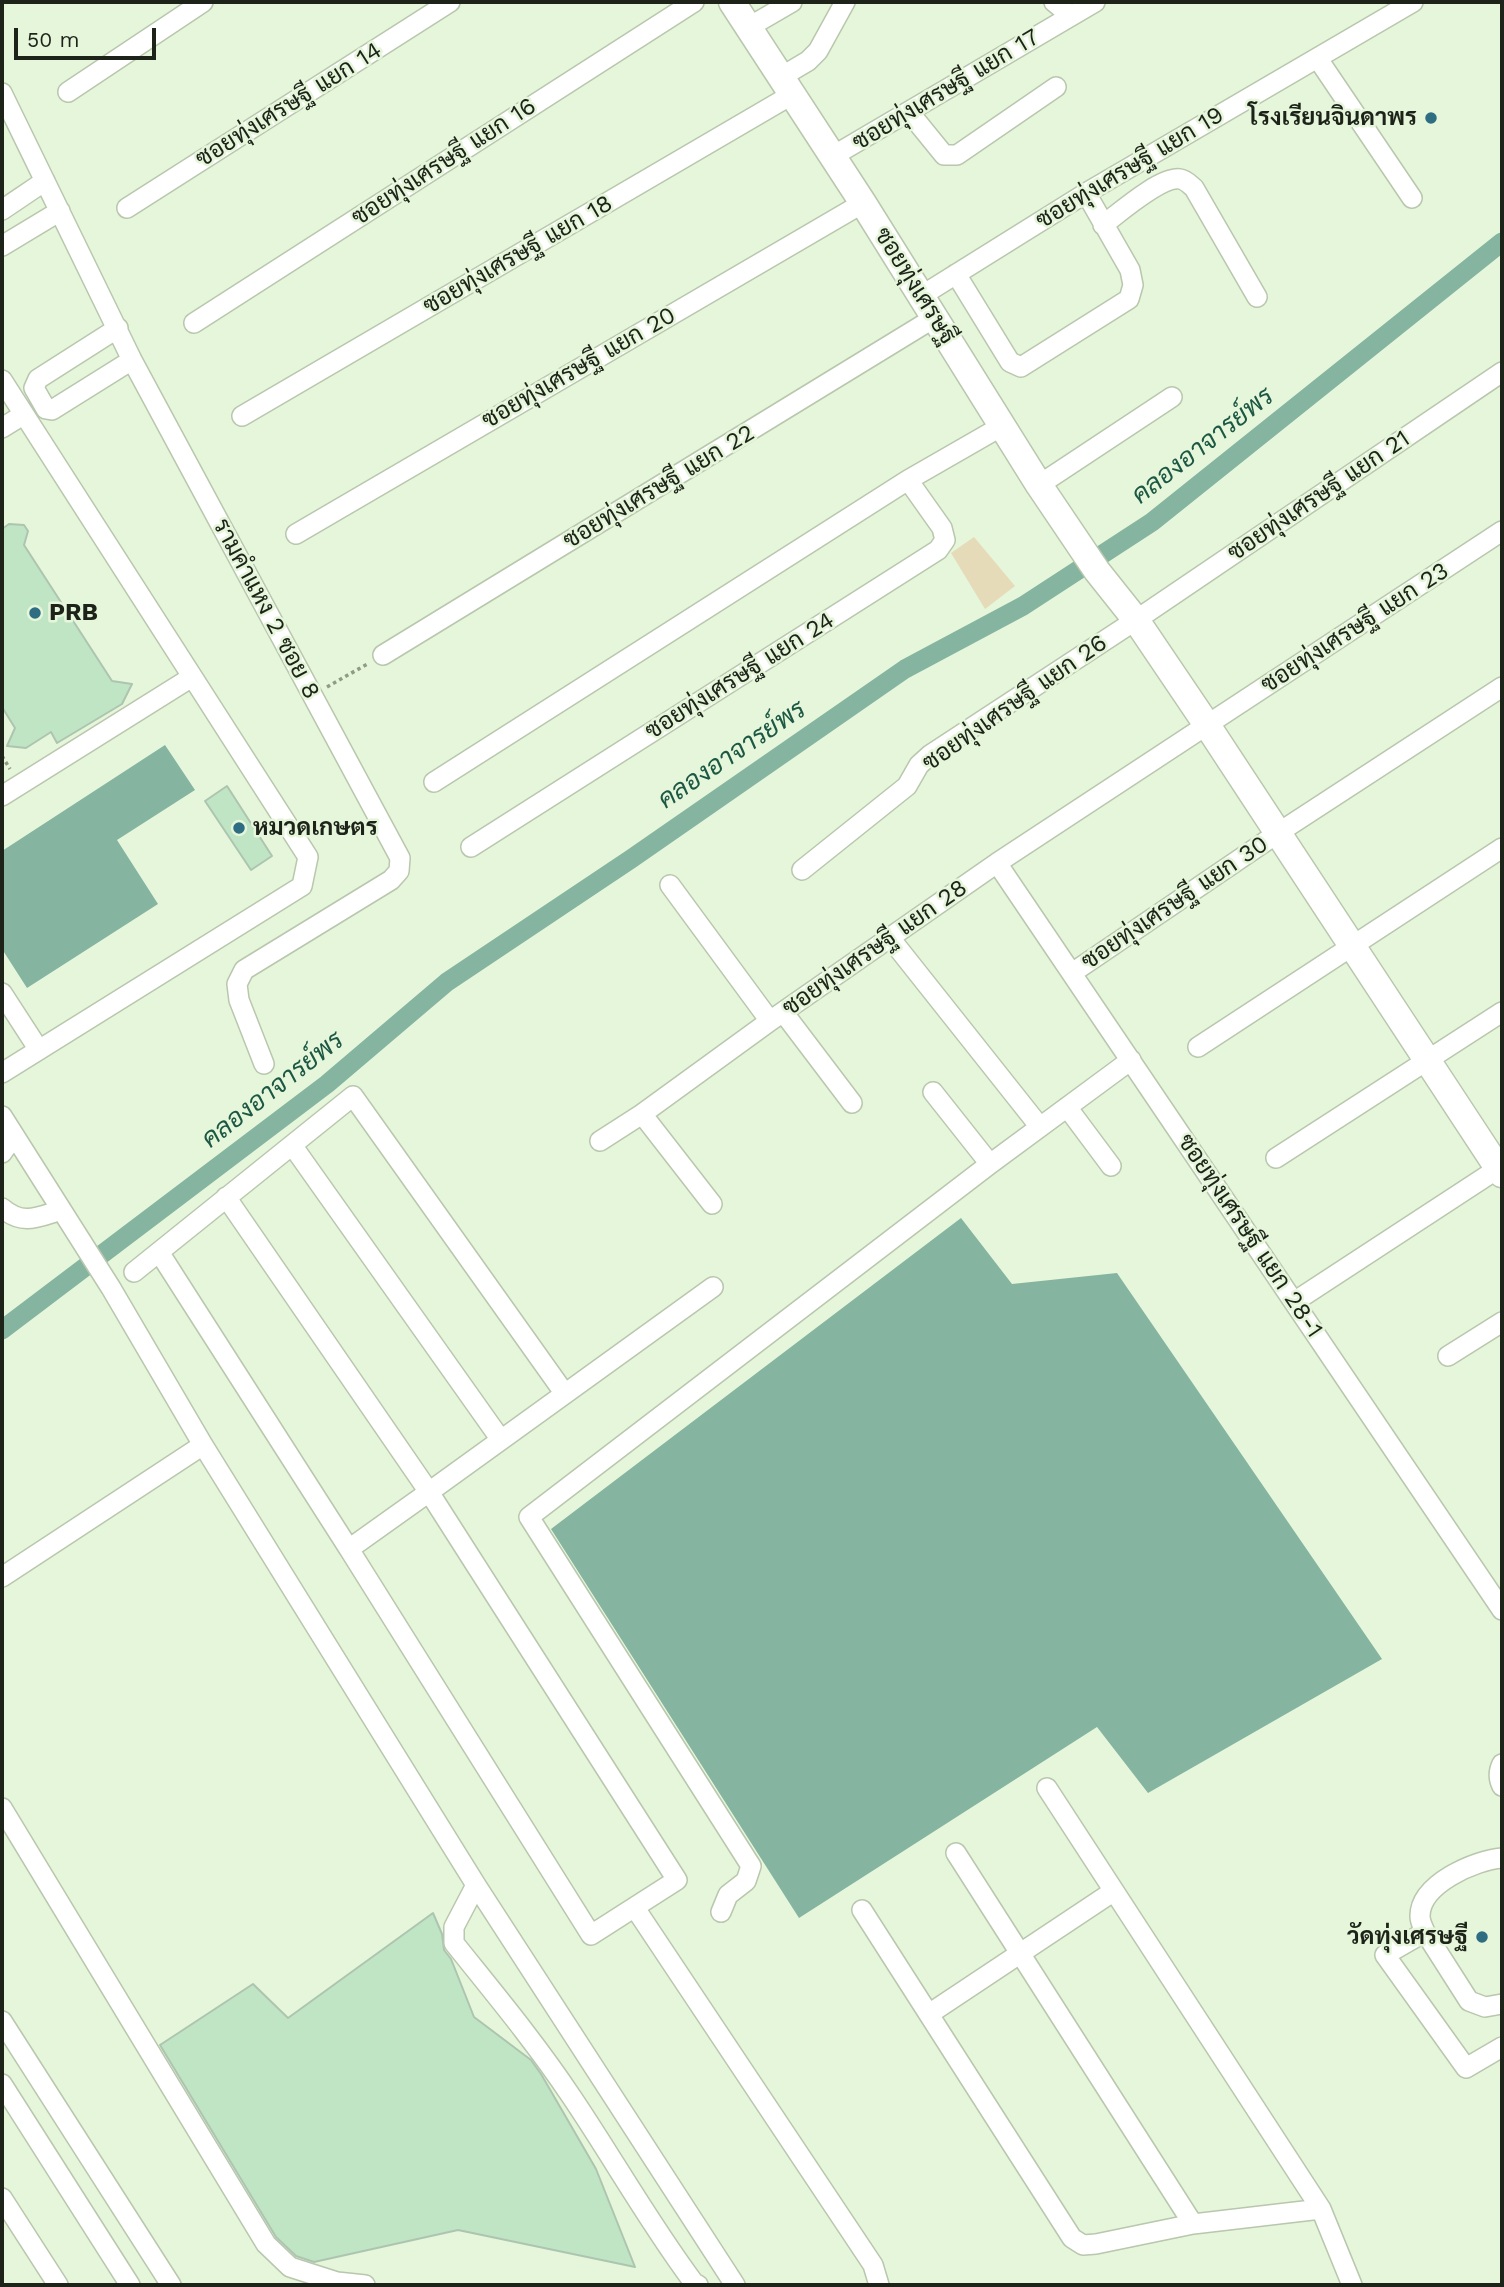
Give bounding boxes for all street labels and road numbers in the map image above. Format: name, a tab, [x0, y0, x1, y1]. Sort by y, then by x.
street label: ซอยทุ่งเศรษฐี แยก 17	[847, 23, 1045, 157]
street label: ซอยทุ่งเศรษฐี แยก 14	[191, 36, 387, 174]
street label: ซอยทุ่งเศรษฐี แยก 16	[347, 92, 541, 232]
street label: ซอยทุ่งเศรษฐี แยก 19	[1031, 101, 1229, 235]
street label: ซอยทุ่งเศรษฐี แยก 18	[418, 189, 618, 321]
street label: ซอยทุ่งเศรษฐี	[868, 222, 962, 350]
street label: ซอยทุ่งเศรษฐี แยก 20	[477, 301, 681, 435]
street label: ซอยทุ่งเศรษฐี แยก 22	[558, 419, 760, 555]
street label: ซอยทุ่งเศรษฐี แยก 21	[1223, 424, 1415, 568]
street label: รามคำแหง 2 ซอย 8	[206, 514, 326, 704]
street label: ซอยทุ่งเศรษฐี แยก 23	[1256, 557, 1454, 699]
street label: ซอยทุ่งเศรษฐี แยก 24	[640, 606, 840, 746]
street label: ซอยทุ่งเศรษฐี แยก 26	[917, 629, 1113, 777]
street label: ซอยทุ่งเศรษฐี แยก 30	[1076, 830, 1274, 976]
street label: ซอยทุ่งเศรษฐี แยก 28	[777, 874, 973, 1022]
street label: ซอยทุ่งเศรษฐี แยก 28-1	[1171, 1129, 1329, 1343]

